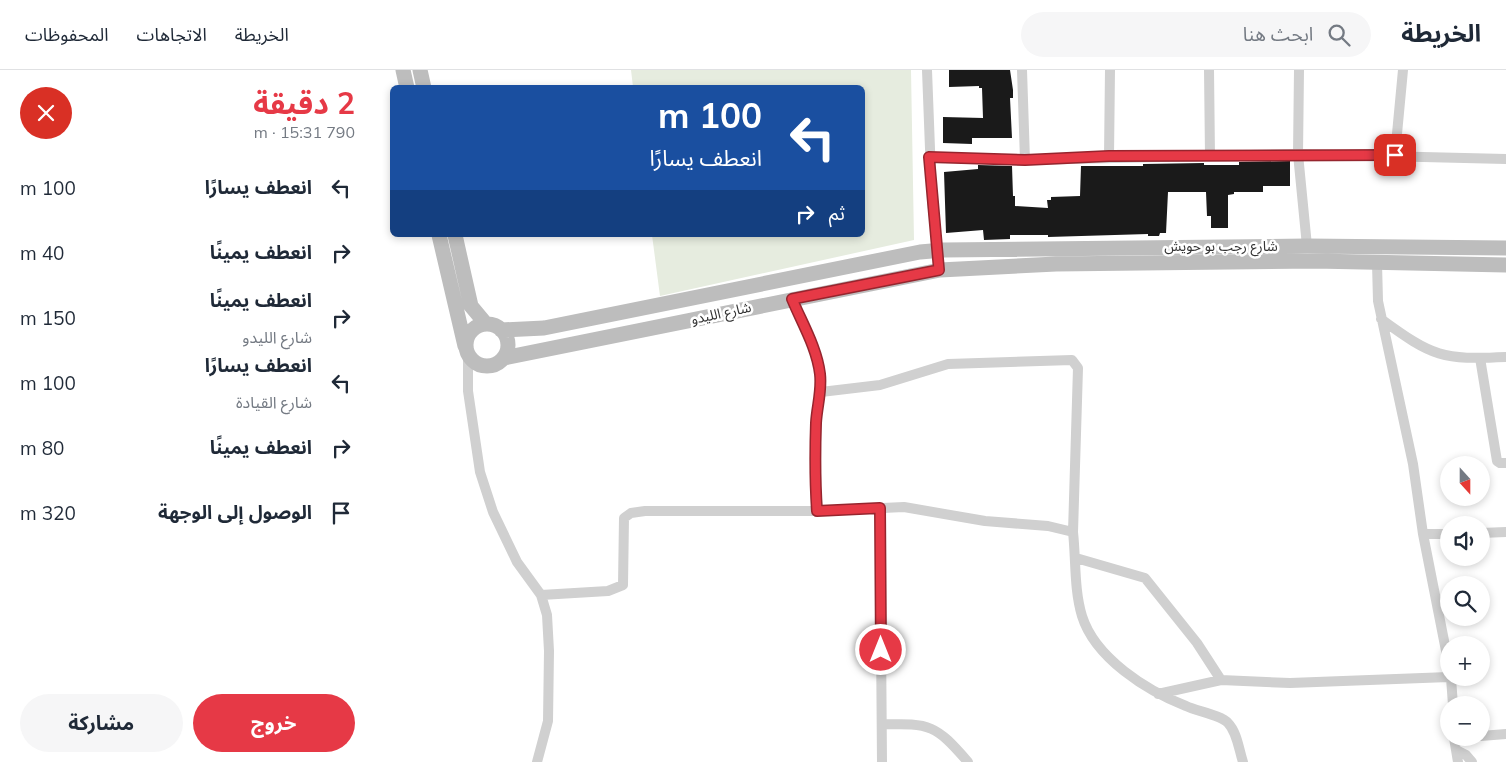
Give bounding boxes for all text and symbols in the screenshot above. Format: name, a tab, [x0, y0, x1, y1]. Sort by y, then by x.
search box	[1021, 12, 1371, 57]
text: الخريطة	[1401, 18, 1481, 48]
icon: search	[1325, 21, 1353, 49]
text: ابحث هنا	[1243, 22, 1313, 46]
text: المحفوظات	[25, 23, 109, 46]
text: الاتجاهات	[137, 23, 207, 46]
text: الخريطة	[235, 23, 289, 46]
text: 2 دقيقة	[253, 84, 355, 122]
button: close	[20, 87, 72, 139]
text: 100 m	[658, 93, 762, 137]
icon: left	[780, 105, 845, 170]
text: 790 m · 15:31	[254, 122, 355, 142]
pin	[1374, 134, 1416, 176]
icon: arrive	[1381, 141, 1409, 169]
text: انعطف يسارًا	[649, 144, 762, 172]
icon: left	[327, 174, 355, 202]
text: انعطف يسارًا	[205, 175, 312, 199]
text: 100 m	[20, 176, 76, 200]
icon: right	[791, 200, 819, 228]
text: ثم	[829, 201, 845, 225]
street label: شارع رجب بو حويش	[1164, 237, 1278, 257]
icon: right	[327, 239, 355, 267]
text: انعطف يمينًا	[210, 240, 312, 264]
text: 40 m	[20, 241, 64, 265]
text: انعطف يمينًا	[210, 288, 312, 312]
street label: شارع الليدو	[689, 298, 753, 330]
icon: right	[327, 304, 355, 332]
text: 150 m	[20, 306, 76, 330]
text: شارع الليدو	[242, 327, 312, 347]
text: انعطف يسارًا	[205, 353, 312, 377]
icon: left	[327, 369, 355, 397]
text: 100 m	[20, 371, 76, 395]
text: شارع القيادة	[236, 392, 312, 412]
icon: right	[327, 434, 355, 462]
text: انعطف يمينًا	[210, 435, 312, 459]
text: 80 m	[20, 436, 64, 460]
north arrow	[1440, 456, 1490, 506]
map controls	[1440, 456, 1490, 746]
icon: arrive	[327, 499, 355, 527]
text: الوصول إلى الوجهة	[158, 500, 312, 524]
text: 320 m	[20, 501, 76, 525]
button: sound	[1440, 516, 1490, 566]
button: search	[1440, 576, 1490, 626]
position arrow	[854, 623, 906, 675]
button: +	[1440, 636, 1490, 686]
button: مشاركة	[20, 694, 183, 752]
button: خروج	[193, 694, 355, 752]
button: −	[1440, 696, 1490, 746]

